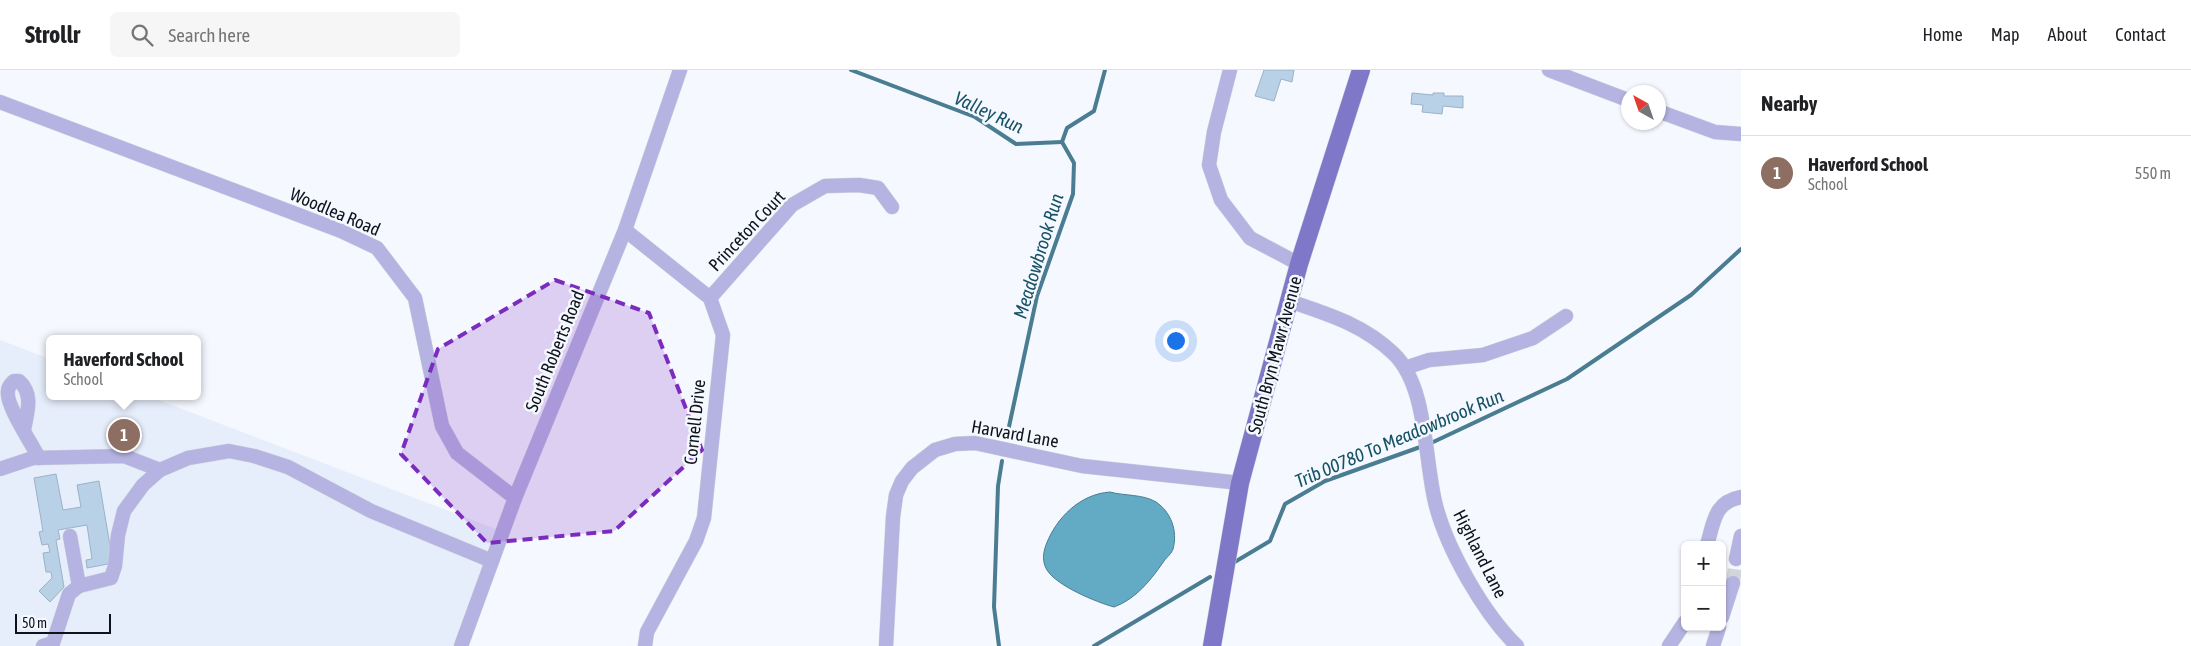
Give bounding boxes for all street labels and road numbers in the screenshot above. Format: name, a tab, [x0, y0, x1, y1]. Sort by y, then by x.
street label: Woodlea Road	[287, 183, 383, 240]
street label: Princeton Court	[704, 186, 789, 275]
street label: South Bryn Mawr Avenue	[1243, 274, 1306, 436]
street label: South Roberts Road	[521, 287, 588, 414]
street label: Cornell Drive	[680, 378, 709, 466]
street label: Harvard Lane	[970, 416, 1060, 452]
street label: Highland Lane	[1449, 506, 1512, 601]

